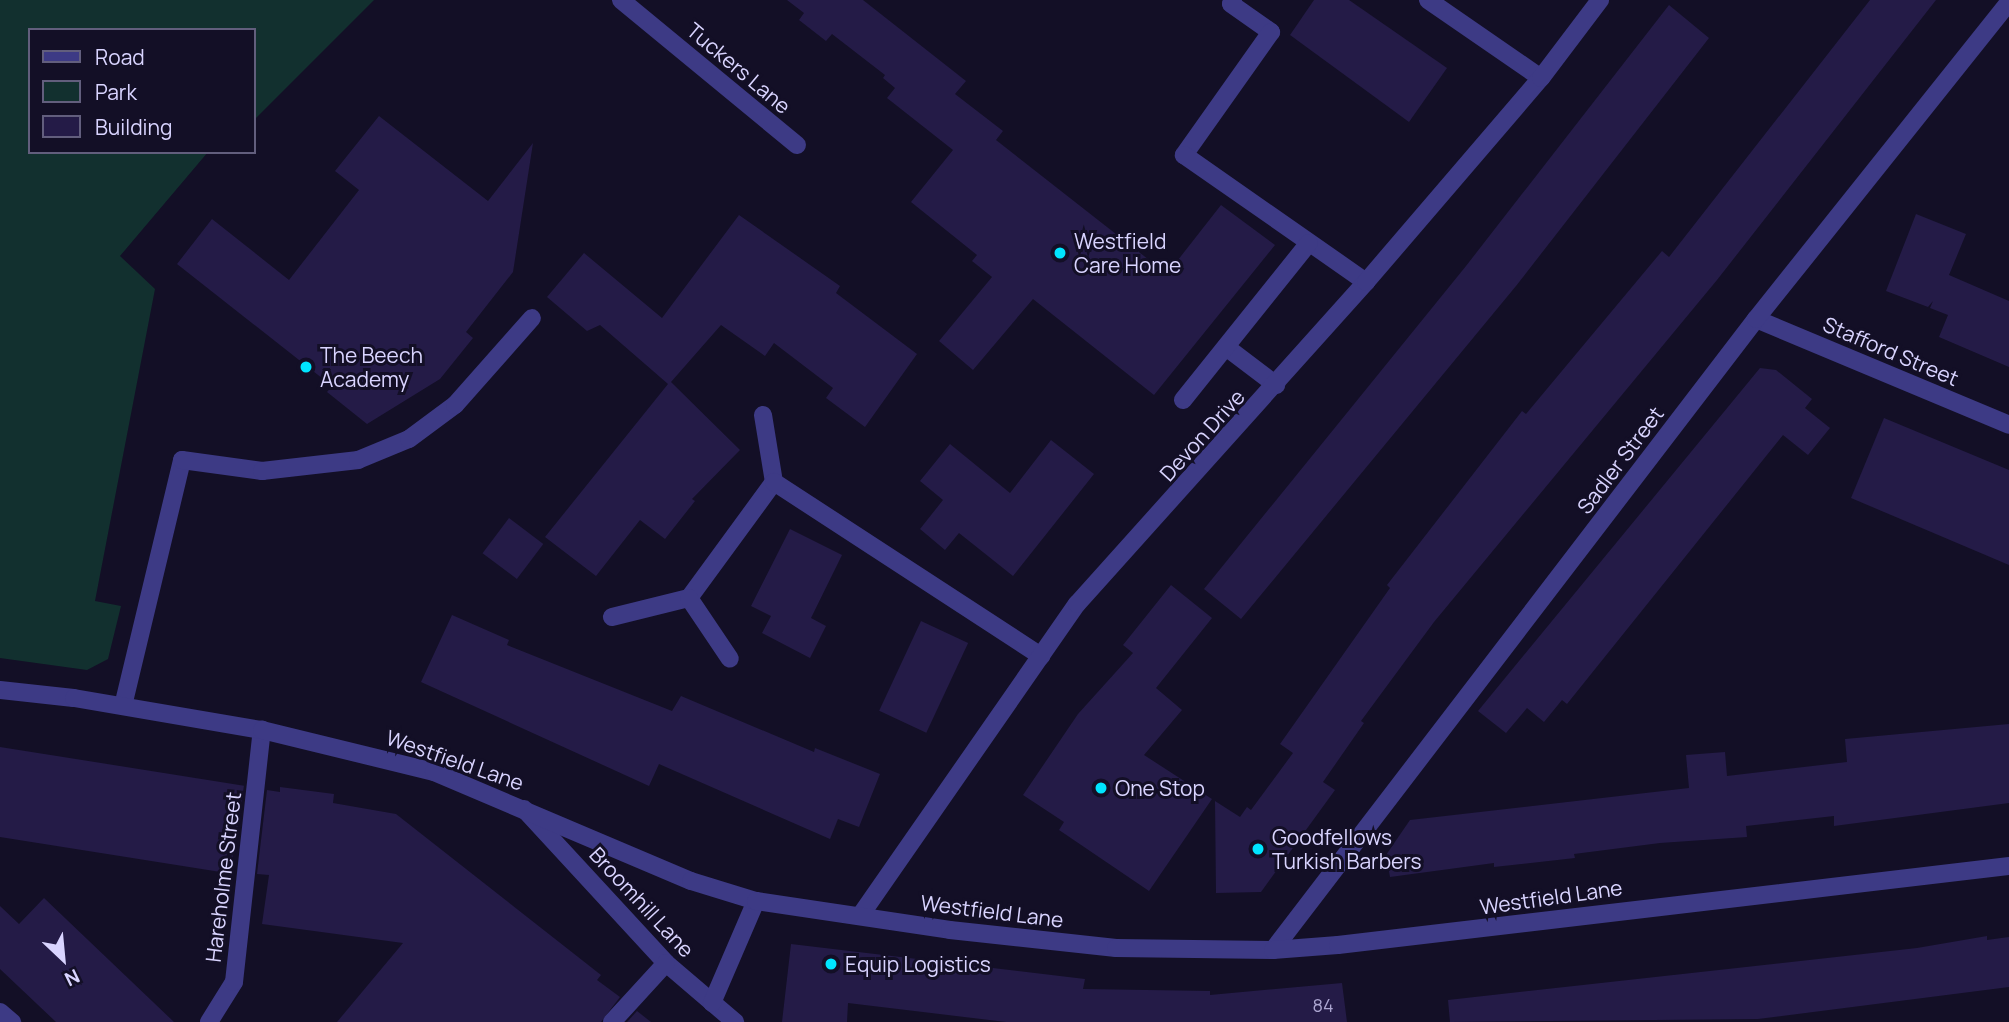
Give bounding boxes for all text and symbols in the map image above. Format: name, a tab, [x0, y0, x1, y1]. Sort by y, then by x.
street label: Tuckers Lane	[682, 17, 796, 119]
legend	[28, 28, 256, 154]
text: Road	[95, 43, 145, 71]
text: Park	[95, 78, 137, 106]
text: Building	[95, 113, 172, 141]
place label: Westfield Care Home	[1074, 228, 1181, 278]
marker: Westfield Care Home	[1052, 245, 1068, 261]
street label: Stafford Street	[1820, 311, 1962, 391]
place label: The Beech Academy	[320, 342, 423, 392]
marker: The Beech Academy	[298, 359, 314, 375]
street label: Devon Drive	[1154, 384, 1250, 486]
street label: Sadler Street	[1572, 401, 1668, 519]
street label: Westfield Lane	[383, 725, 527, 795]
place label: One Stop	[1115, 775, 1205, 801]
marker: One Stop	[1093, 780, 1109, 796]
street label: Hareholme Street	[200, 790, 246, 964]
place label: Goodfellows Turkish Barbers	[1272, 824, 1422, 874]
marker: Goodfellows Turkish Barbers	[1250, 841, 1266, 857]
street label: Broomhill Lane	[585, 842, 699, 962]
street label: Westfield Lane	[1478, 875, 1624, 919]
street label: Westfield Lane	[919, 890, 1065, 932]
north arrow	[28, 924, 98, 994]
place label: Equip Logistics	[845, 951, 991, 977]
marker: Equip Logistics	[823, 956, 839, 972]
text: N	[60, 963, 84, 993]
house number: 84	[1312, 994, 1334, 1016]

